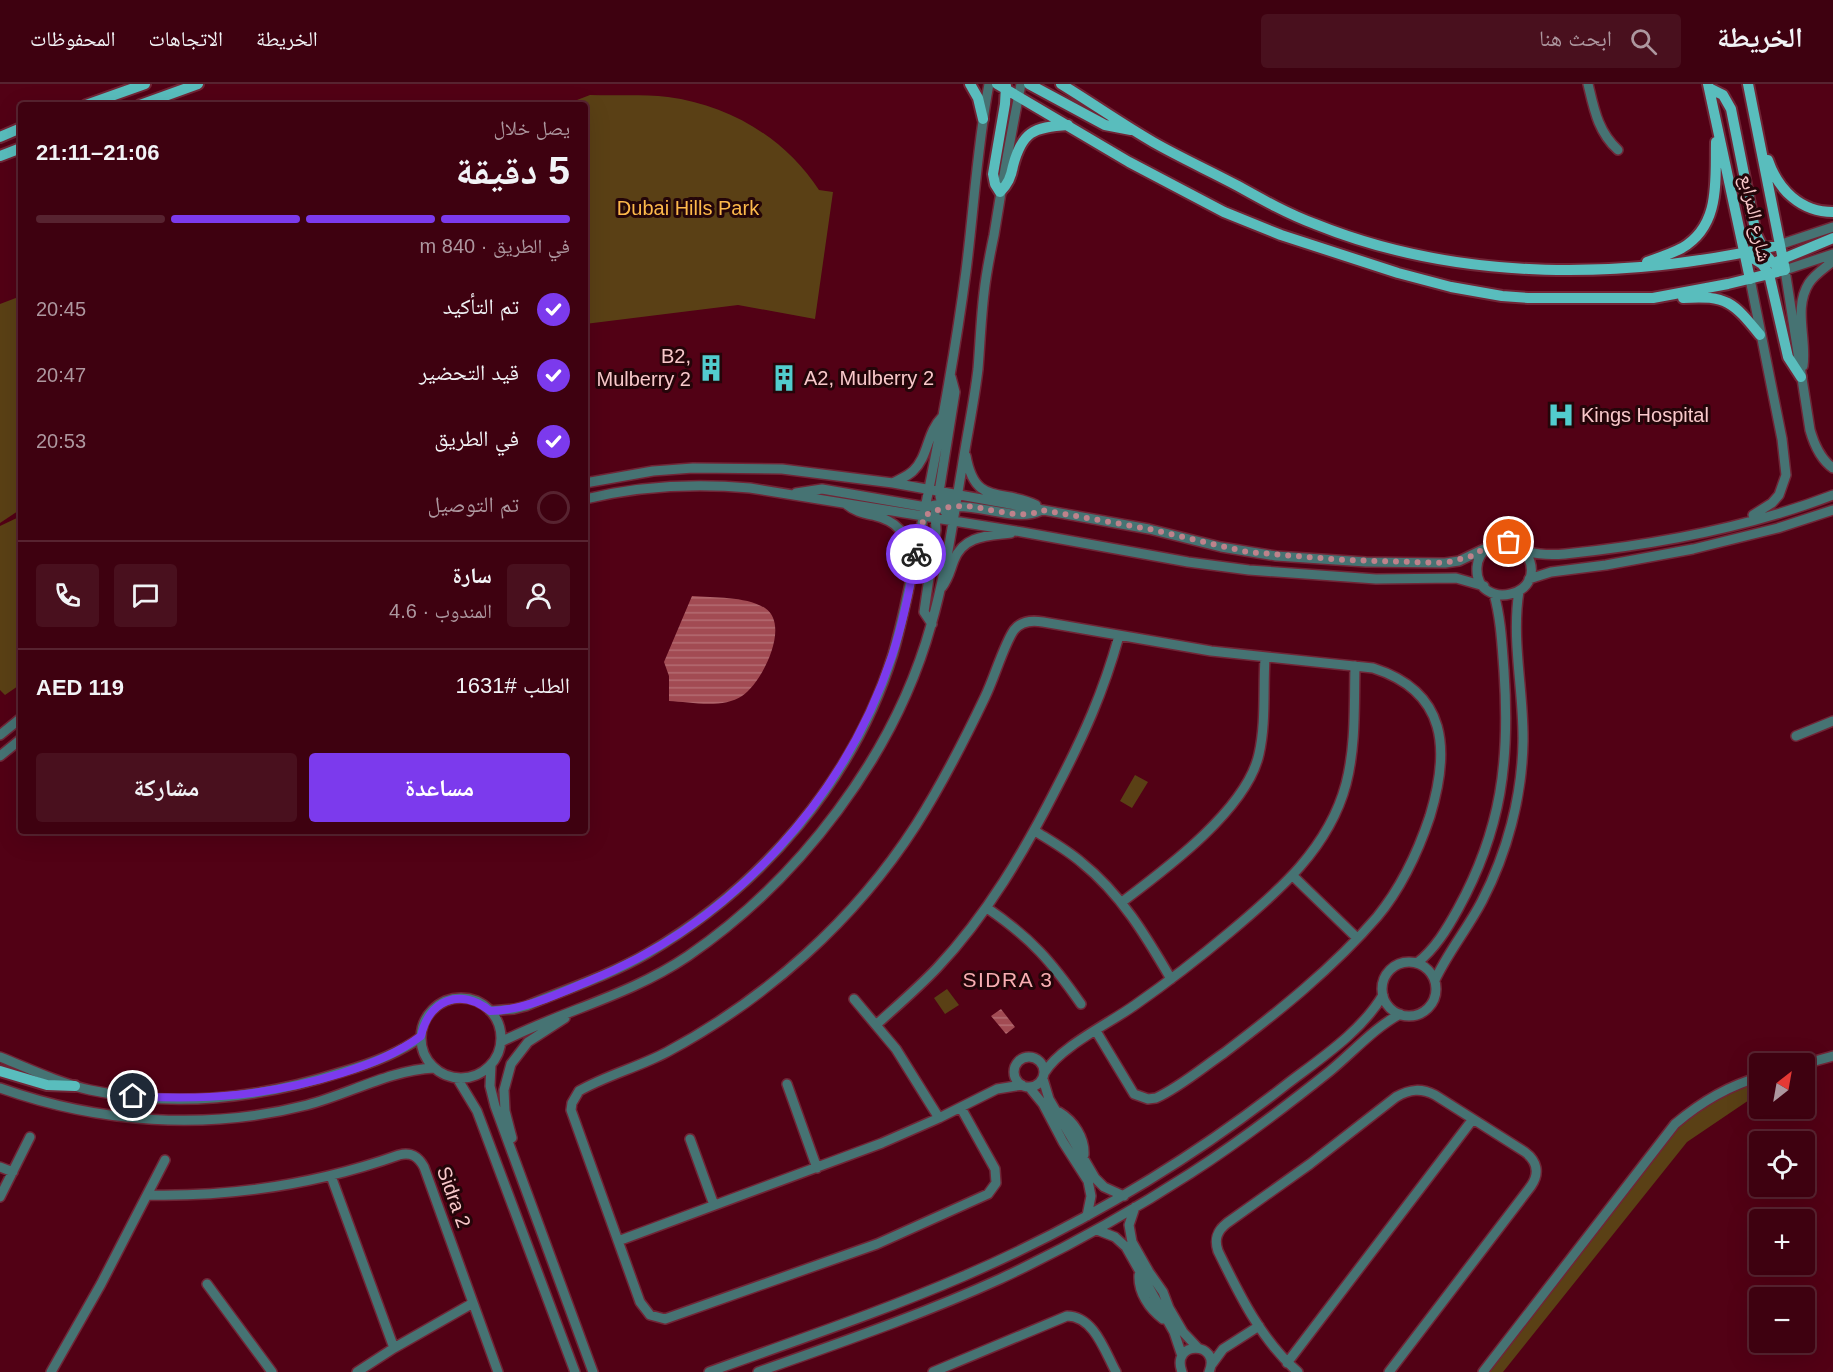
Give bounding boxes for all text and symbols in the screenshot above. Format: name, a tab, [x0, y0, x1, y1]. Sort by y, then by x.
search box	[1261, 14, 1681, 68]
text: الخريطة	[1717, 22, 1803, 53]
icon: search	[1627, 25, 1660, 58]
text: ابحث هنا	[1539, 26, 1612, 51]
text: المحفوظات	[30, 27, 115, 50]
text: الاتجاهات	[148, 27, 223, 50]
text: الخريطة	[256, 27, 318, 50]
text: يصل خلال	[493, 117, 570, 139]
text: 21:06–21:11	[36, 140, 160, 165]
text: 5 دقيقة	[456, 149, 570, 192]
street label: شارع المرابع	[1734, 172, 1776, 264]
park label: Dubai Hills Park	[617, 197, 760, 219]
text: في الطريق · 840 m	[420, 235, 570, 257]
icon: check	[537, 293, 570, 326]
text: تم التأكيد	[443, 294, 519, 319]
text: 20:45	[36, 298, 86, 320]
place label: B2, Mulberry 2	[597, 345, 691, 390]
building icon: B2, Mulberry 2	[696, 353, 726, 383]
icon: check	[537, 359, 570, 392]
text: قيد التحضير	[419, 360, 519, 385]
building icon: A2, Mulberry 2	[769, 363, 799, 393]
text: 20:47	[36, 364, 86, 386]
place label: A2, Mulberry 2	[804, 367, 934, 389]
hospital icon: Kings Hospital	[1546, 400, 1576, 430]
place label: Kings Hospital	[1581, 404, 1709, 426]
icon: check	[537, 425, 570, 458]
text: في الطريق	[434, 426, 519, 451]
text: 20:53	[36, 430, 86, 452]
text: تم التوصيل	[427, 492, 519, 517]
pin	[1483, 516, 1534, 567]
courier	[886, 524, 946, 584]
icon: bag	[1492, 525, 1525, 558]
icon: bike	[900, 538, 933, 571]
text: سارة	[453, 563, 492, 588]
button: phone	[36, 564, 99, 627]
button: chat	[114, 564, 177, 627]
button: person	[507, 564, 570, 627]
text: المندوب · 4.6	[389, 600, 492, 622]
text: الطلب #1631	[456, 673, 570, 698]
text: AED 119	[36, 675, 124, 700]
button: مشاركة	[36, 753, 297, 822]
button: مساعدة	[309, 753, 570, 822]
district label: SIDRA 3	[962, 968, 1054, 991]
north arrow	[1749, 1053, 1815, 1119]
map controls	[1749, 1053, 1815, 1353]
pin	[107, 1070, 158, 1121]
icon: home	[116, 1079, 149, 1112]
button: locate	[1749, 1131, 1815, 1197]
street label: Sidra 2	[433, 1163, 475, 1231]
button: +	[1749, 1209, 1815, 1275]
button: −	[1749, 1287, 1815, 1353]

